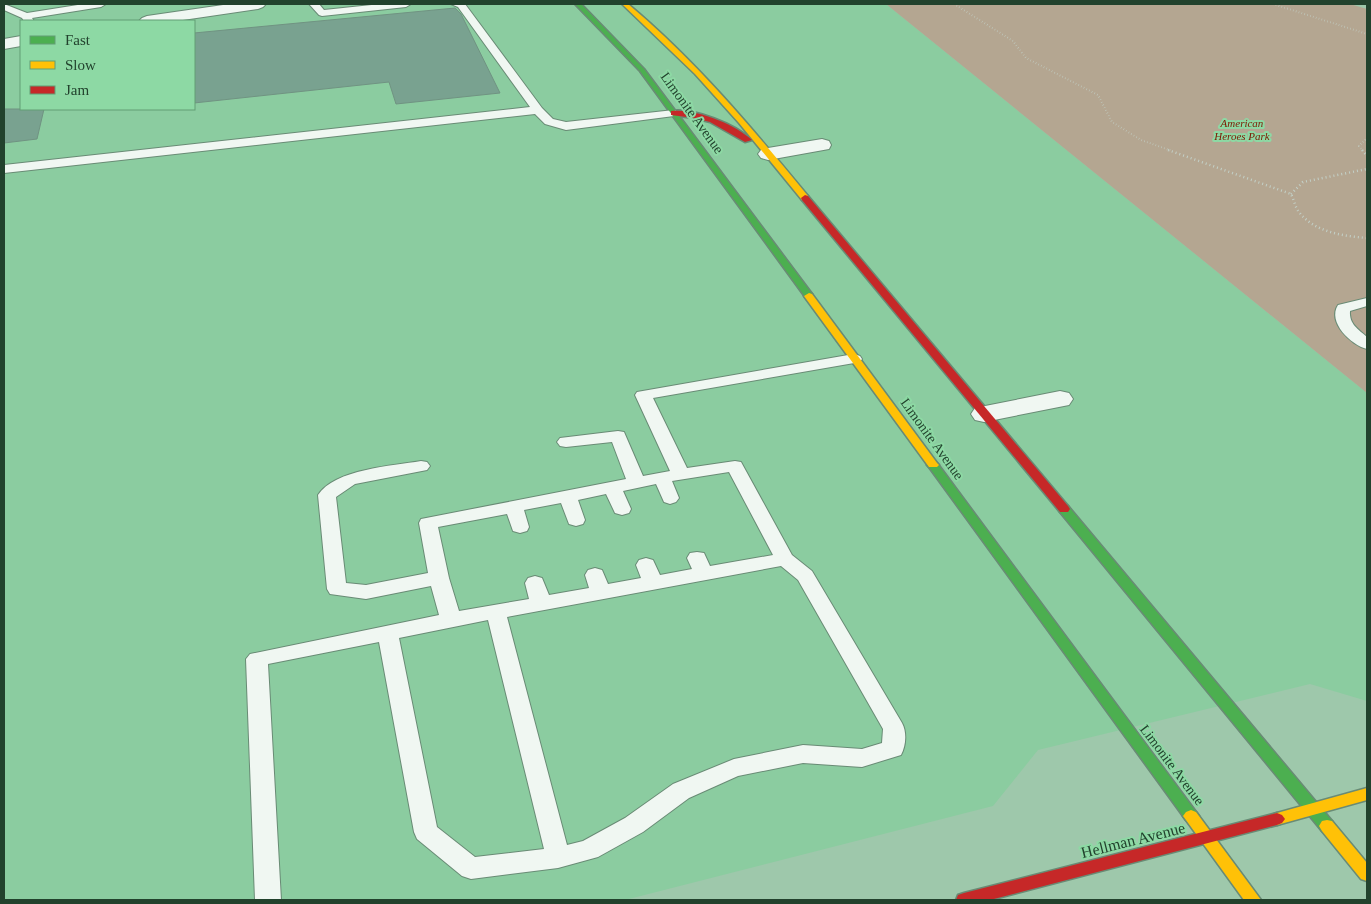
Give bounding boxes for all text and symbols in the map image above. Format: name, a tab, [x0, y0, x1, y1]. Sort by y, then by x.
legend	[20, 20, 195, 110]
text: Fast	[65, 32, 91, 48]
text: Slow	[65, 57, 96, 73]
street label: Limonite Avenue	[658, 70, 726, 156]
text: Jam	[65, 82, 89, 98]
park label: American Heroes Park	[1213, 117, 1271, 142]
street label: Limonite Avenue	[898, 396, 966, 482]
street label: Limonite Avenue	[1137, 722, 1207, 808]
street label: Hellman Avenue	[1079, 819, 1187, 861]

